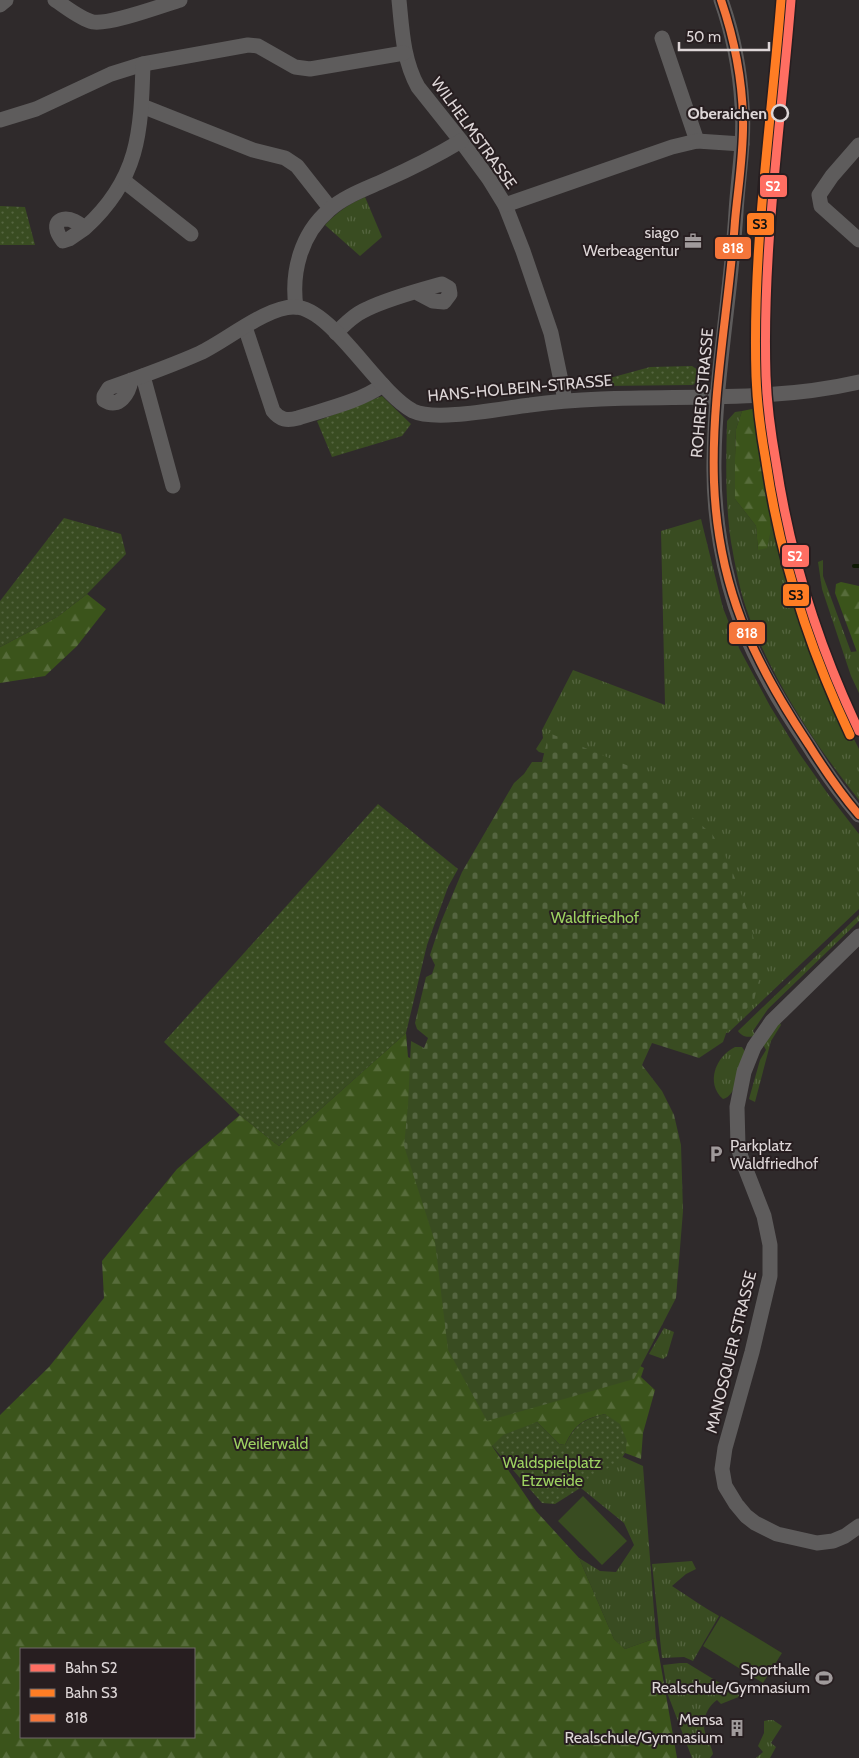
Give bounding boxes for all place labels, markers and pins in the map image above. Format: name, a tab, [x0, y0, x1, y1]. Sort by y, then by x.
place label: Oberaichen	[687, 104, 767, 123]
marker: Oberaichen	[771, 104, 789, 122]
place label: siago Werbeagentur	[583, 223, 680, 260]
office icon: siago Werbeagentur	[683, 231, 703, 251]
place label: Parkplatz Waldfriedhof	[730, 1136, 819, 1173]
parking icon: Parkplatz Waldfriedhof	[706, 1144, 726, 1164]
place label: Sporthalle Realschule/Gymnasium	[652, 1660, 810, 1697]
sports icon: Sporthalle Realschule/Gymnasium	[814, 1668, 834, 1688]
place label: Mensa Realschule/Gymnasium	[565, 1710, 723, 1747]
building icon: Mensa Realschule/Gymnasium	[727, 1718, 747, 1738]

